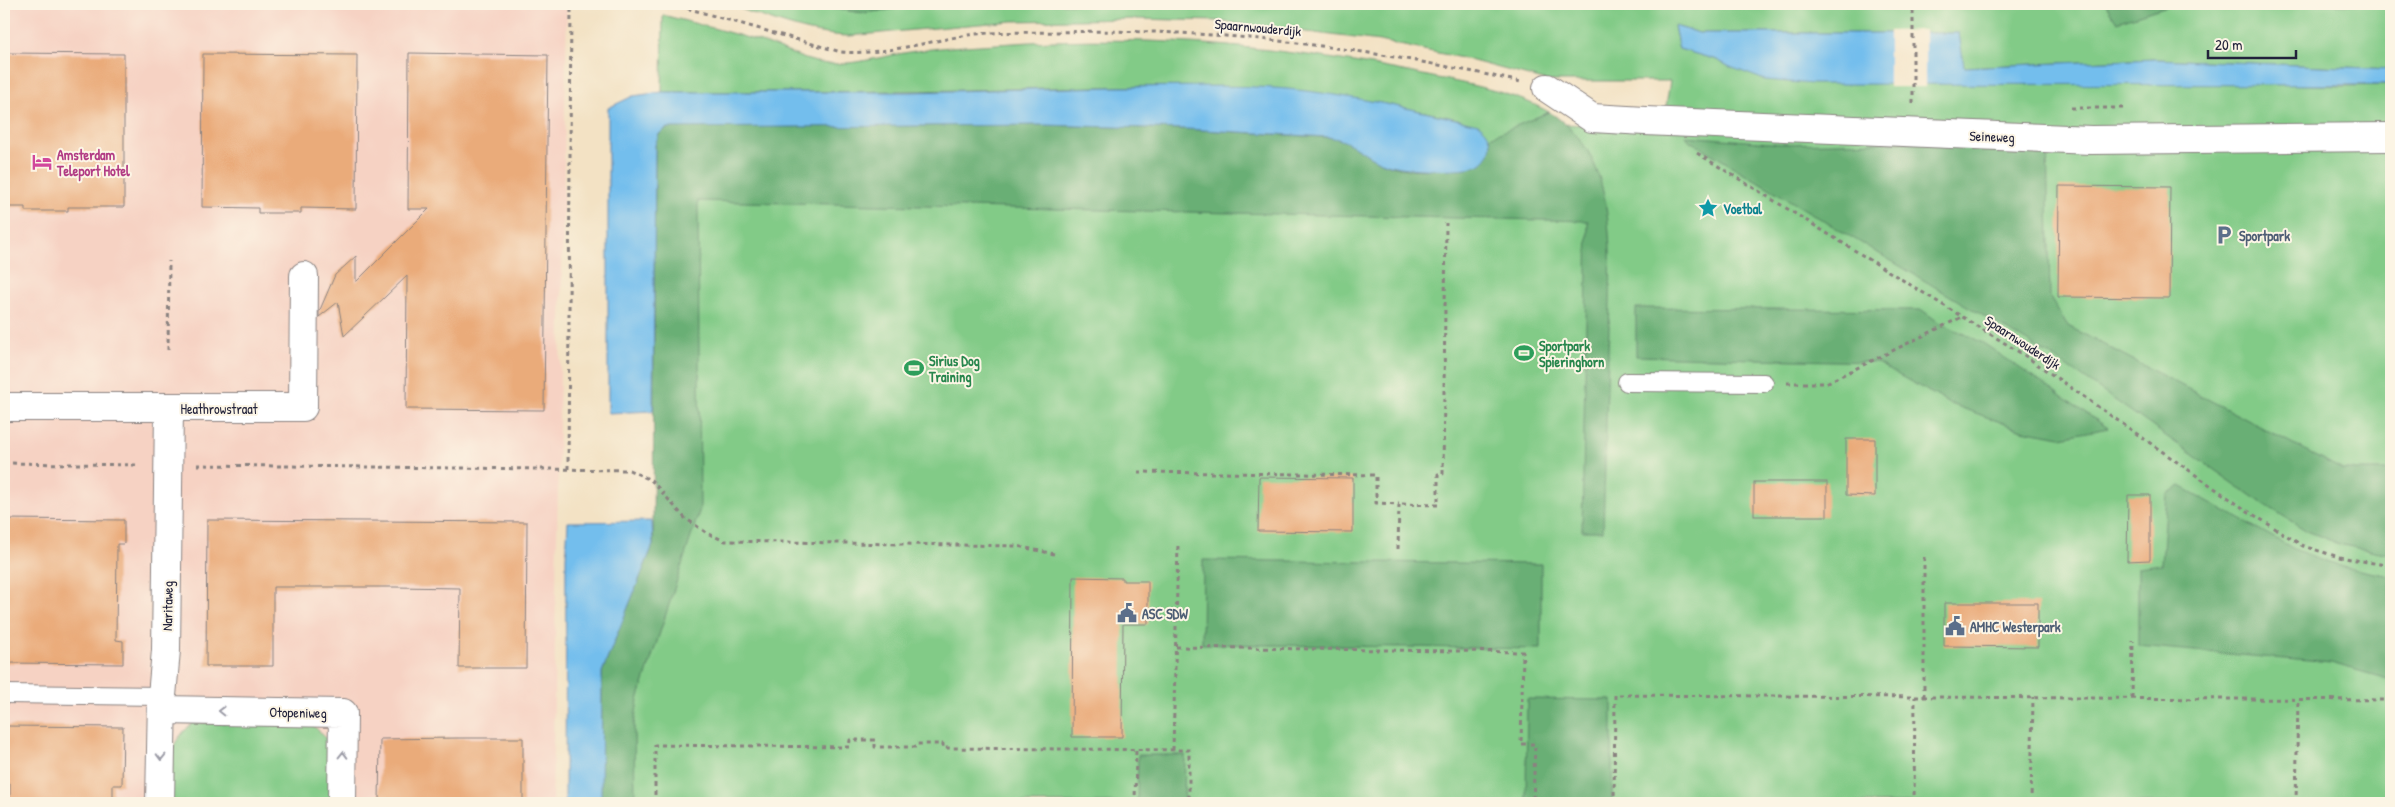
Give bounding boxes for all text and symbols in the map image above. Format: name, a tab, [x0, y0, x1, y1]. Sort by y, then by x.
street label: Spaarnwouderdijk	[1214, 14, 1302, 41]
scale bar	[2208, 28, 2295, 60]
text: 20 m	[2215, 34, 2242, 55]
street label: Seineweg	[1969, 126, 2015, 147]
place label: Amsterdam Teleport Hotel	[56, 145, 130, 182]
hotel icon: Amsterdam Teleport Hotel	[31, 151, 53, 173]
place icon: Voetbal	[1697, 197, 1719, 219]
place label: Voetbal	[1723, 199, 1762, 218]
parking icon: Sportpark	[2213, 224, 2235, 246]
place label: Sportpark	[2239, 226, 2290, 247]
street label: Spaarnwouderdijk	[1981, 310, 2065, 375]
place label: Sportpark Spieringhorn	[1539, 336, 1604, 373]
sports icon: Sportpark Spieringhorn	[1513, 342, 1535, 364]
place label: Sirius Dog Training	[928, 351, 980, 388]
sports icon: Sirius Dog Training	[903, 357, 925, 379]
street label: Heathrowstraat	[180, 399, 258, 418]
street label: Naritaweg	[157, 581, 178, 631]
public building icon: ASC SDW	[1116, 602, 1138, 624]
place label: ASC SDW	[1142, 604, 1188, 623]
public building icon: AMHC Westerpark	[1944, 615, 1966, 637]
place label: AMHC Westerpark	[1970, 617, 2061, 638]
street label: Otopeniweg	[269, 702, 327, 723]
one-way arrow	[218, 706, 226, 716]
one-way arrow	[338, 750, 348, 758]
one-way arrow	[156, 754, 166, 761]

